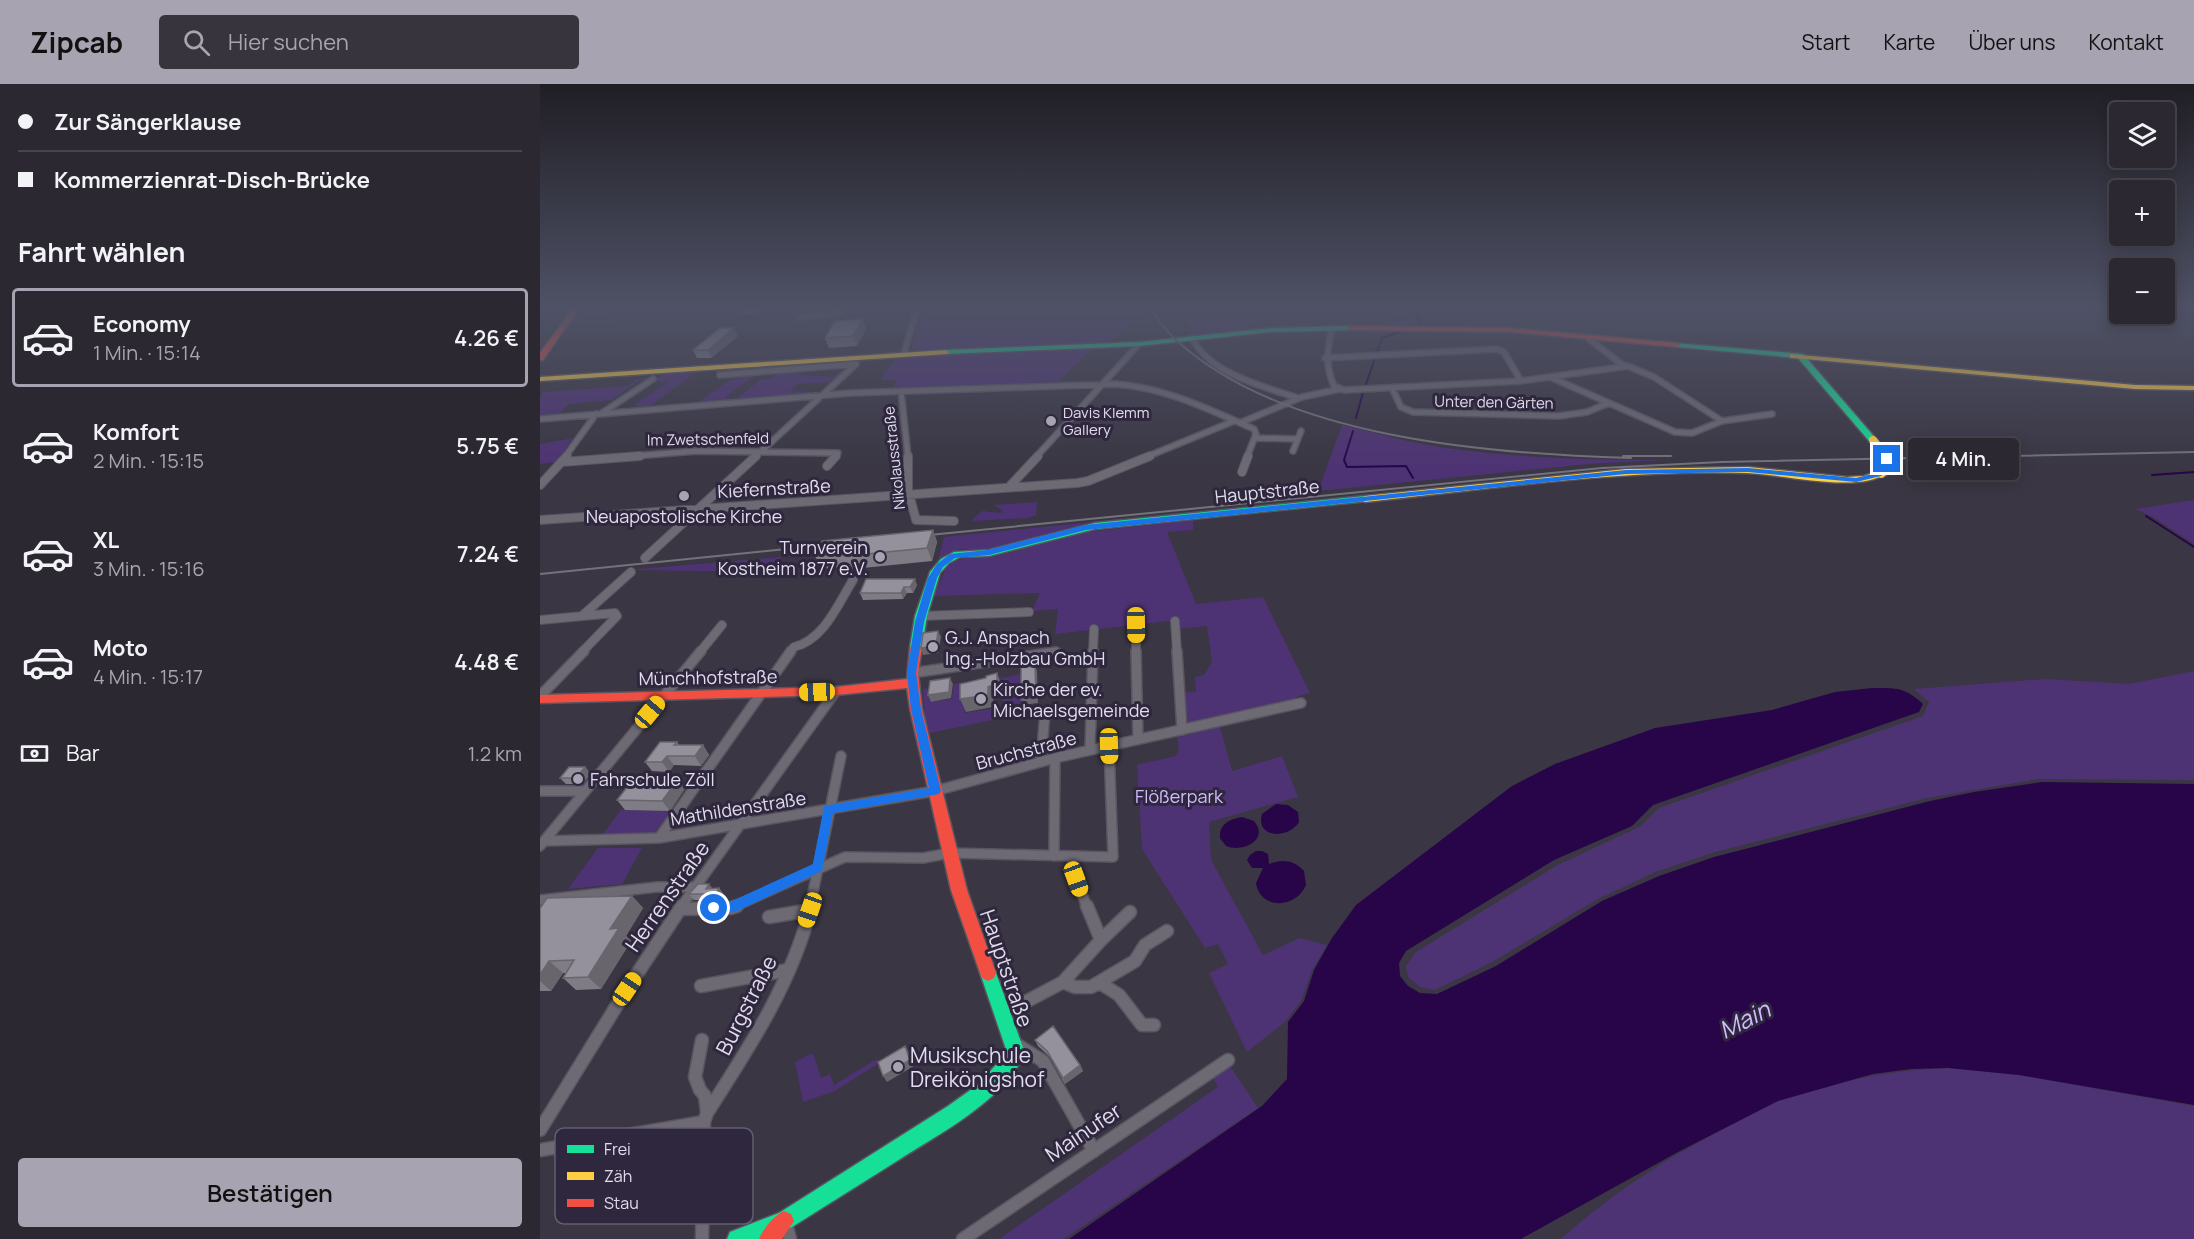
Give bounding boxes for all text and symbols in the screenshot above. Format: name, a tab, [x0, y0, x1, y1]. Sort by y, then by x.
search box	[159, 15, 579, 69]
text: Zipcab	[30, 23, 123, 61]
icon: search	[180, 26, 213, 59]
text: Hier suchen	[228, 27, 349, 57]
text: Start	[1801, 28, 1850, 56]
text: Karte	[1883, 28, 1935, 56]
text: Über uns	[1968, 28, 2056, 56]
text: Kontakt	[2089, 28, 2164, 56]
map controls	[2109, 102, 2175, 324]
button: layers	[2109, 102, 2175, 168]
text: Zur Sängerklause	[54, 107, 242, 137]
text: Kommerzienrat-Disch-Brücke	[54, 165, 370, 195]
button: +	[2109, 180, 2175, 246]
text: Fahrt wählen	[18, 233, 186, 270]
button: −	[2109, 258, 2175, 324]
text: Economy	[93, 309, 191, 339]
icon: car	[21, 311, 75, 365]
text: 4.26 €	[454, 323, 519, 353]
text: 1 Min. · 15:14	[93, 339, 201, 366]
street label: Unter den Gärten	[1434, 390, 1554, 414]
place label: Davis Klemm Gallery	[1063, 402, 1150, 440]
street label: Nikolausstraße	[878, 405, 910, 511]
marker: Davis Klemm Gallery	[1044, 414, 1058, 428]
text: Komfort	[93, 417, 180, 447]
icon: car	[21, 419, 75, 473]
street label: Im Zwetschenfeld	[647, 427, 769, 451]
text: 5.75 €	[456, 431, 519, 461]
callout: 4 Min.	[1908, 438, 2019, 480]
route end	[1873, 445, 1900, 472]
text: 4 Min.	[1935, 445, 1992, 472]
text: 2 Min. · 15:15	[93, 447, 204, 474]
street label: Kiefernstraße	[717, 473, 831, 503]
street label: Hauptstraße	[1214, 474, 1320, 508]
marker: Neuapostolische Kirche	[677, 489, 691, 503]
place label: Neuapostolische Kirche	[586, 504, 782, 528]
text: XL	[93, 525, 119, 555]
icon: car	[21, 527, 75, 581]
place label: Turnverein Kostheim 1877 e.V.	[718, 535, 868, 580]
text: 7.24 €	[457, 539, 519, 569]
marker: Turnverein Kostheim 1877 e.V.	[873, 550, 887, 564]
text: 3 Min. · 15:16	[93, 555, 205, 582]
car	[1127, 607, 1145, 643]
place label: G.J. Anspach Ing.-Holzbau GmbH	[945, 625, 1105, 670]
text: Moto	[93, 633, 148, 663]
icon: car	[21, 635, 75, 689]
marker: G.J. Anspach Ing.-Holzbau GmbH	[926, 640, 940, 654]
text: 4.48 €	[454, 647, 519, 677]
text: 4 Min. · 15:17	[93, 663, 203, 690]
street label: Münchhofstraße	[638, 664, 778, 690]
place label: Kirche der ev. Michaelsgemeinde	[993, 677, 1150, 722]
car	[799, 682, 835, 702]
car	[632, 692, 668, 732]
marker: Kirche der ev. Michaelsgemeinde	[974, 692, 988, 706]
street label: Bruchstraße	[973, 725, 1079, 775]
car	[1099, 728, 1119, 764]
icon: cash	[18, 737, 51, 770]
text: Bar	[66, 738, 100, 768]
text: 1.2 km	[468, 740, 522, 767]
place label: Fahrschule Zöll	[590, 767, 715, 791]
marker: Fahrschule Zöll	[571, 772, 585, 786]
park label: Flößerpark	[1135, 784, 1224, 808]
street label: Mathildenstraße	[668, 785, 808, 831]
street label: Herrenstraße	[619, 835, 715, 957]
car	[1061, 859, 1091, 899]
car	[796, 890, 824, 930]
route start	[700, 894, 727, 921]
street label: Hauptstraße	[974, 906, 1040, 1030]
street label: Burgstraße	[709, 951, 783, 1059]
car	[609, 969, 645, 1009]
water label: Main	[1713, 992, 1776, 1046]
place label: Musikschule Dreikönigshof	[910, 1041, 1045, 1093]
marker: Musikschule Dreikönigshof	[891, 1060, 905, 1074]
street label: Mainufer	[1040, 1096, 1127, 1168]
legend	[555, 1128, 753, 1224]
text: Frei	[604, 1138, 631, 1160]
button: Bestätigen	[18, 1158, 522, 1227]
text: Zäh	[604, 1165, 632, 1187]
text: Stau	[604, 1192, 639, 1214]

